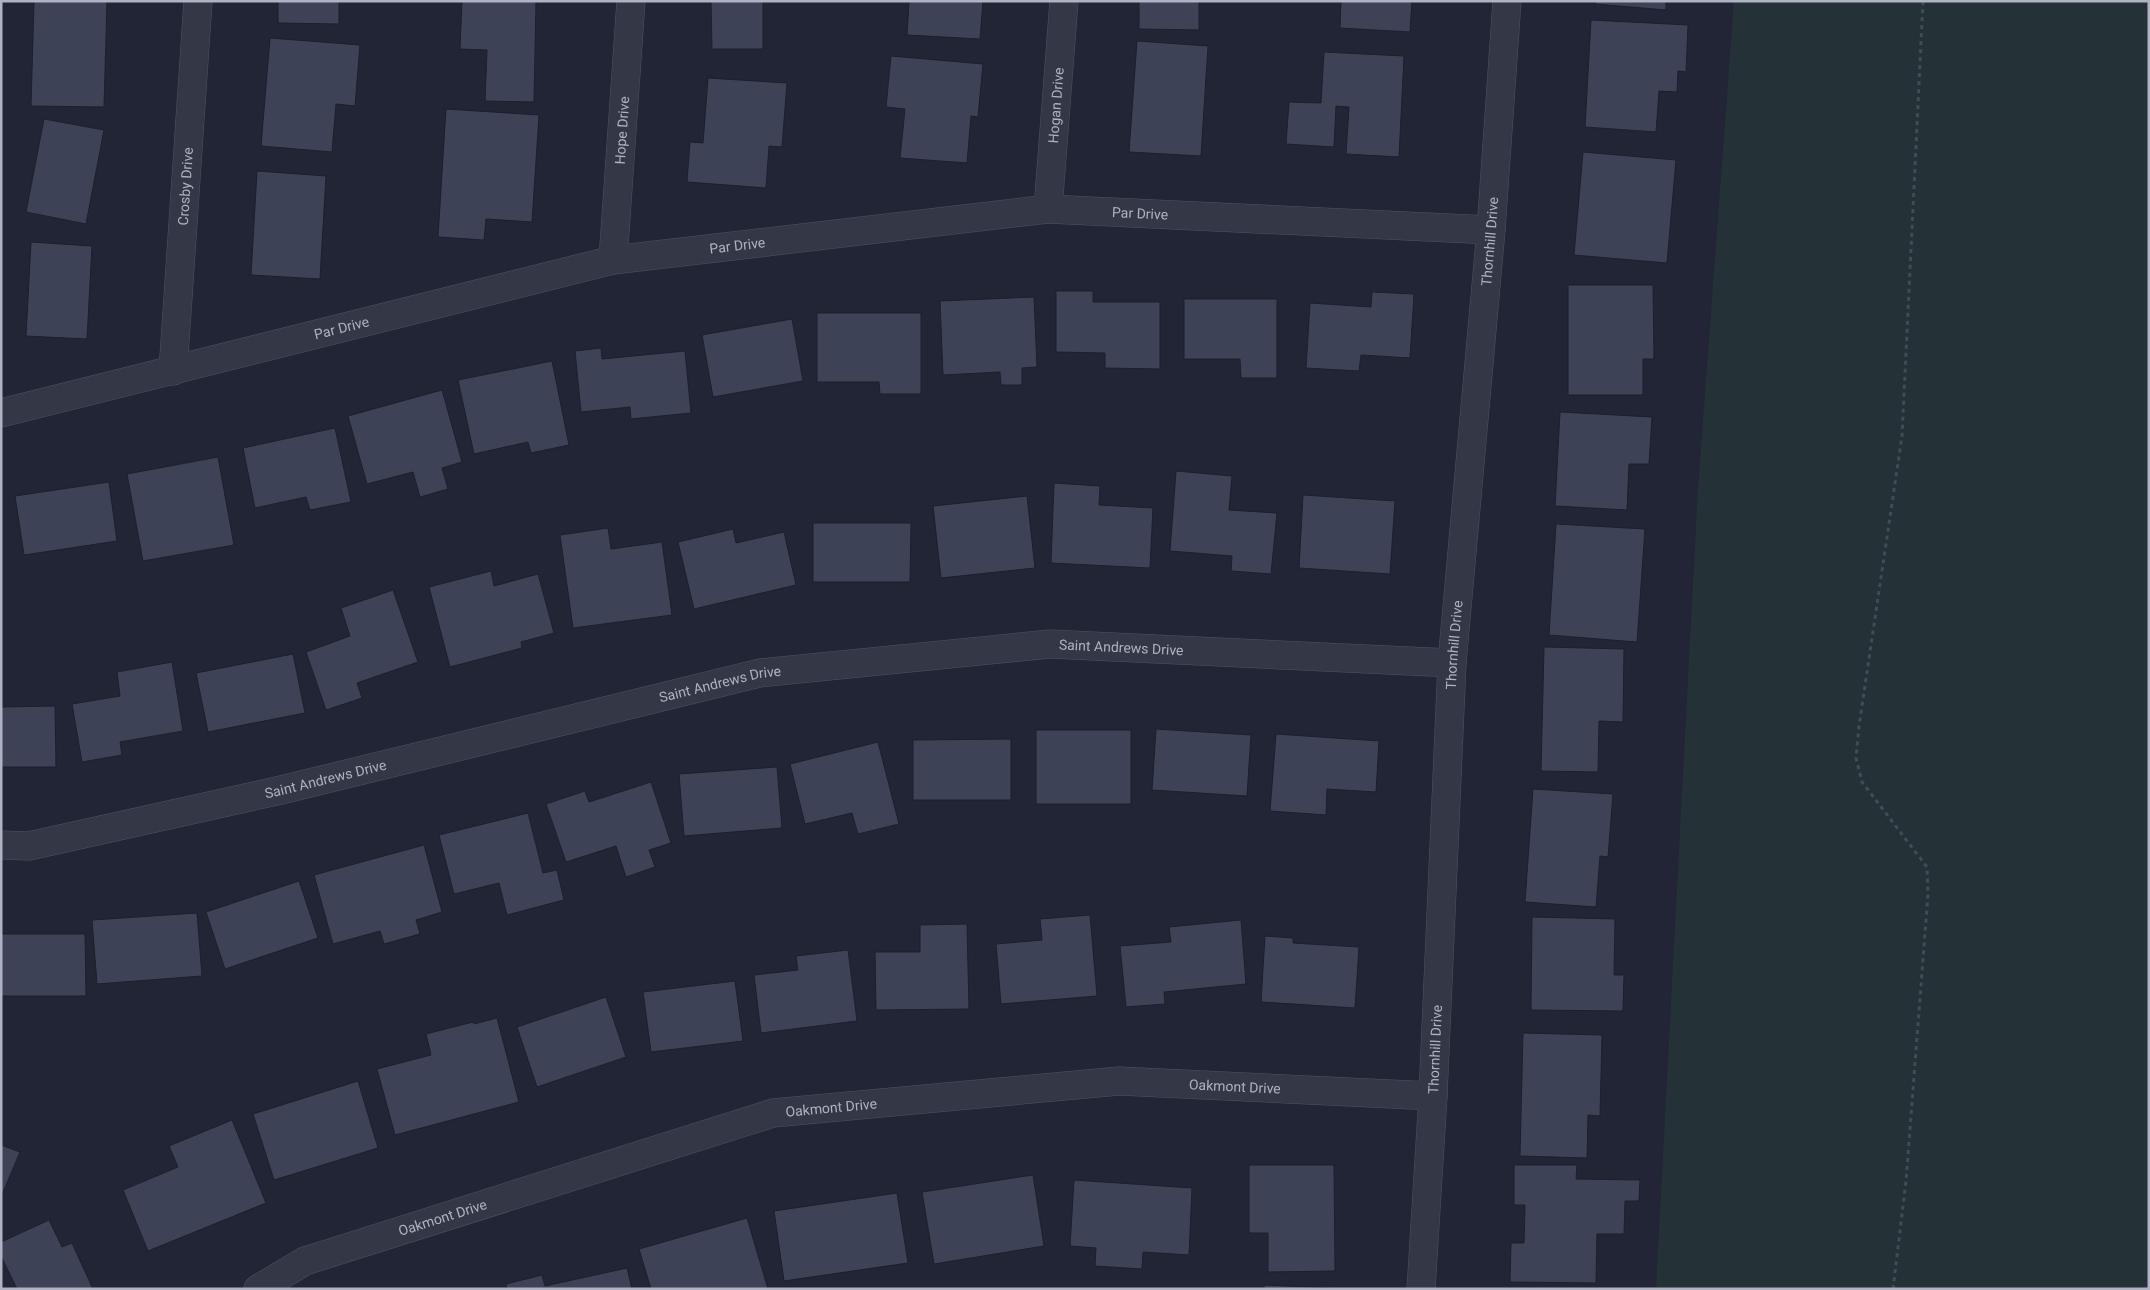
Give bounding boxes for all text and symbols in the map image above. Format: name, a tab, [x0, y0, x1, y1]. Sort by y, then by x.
street label: Hogan Drive	[1045, 67, 1067, 144]
street label: Hope Drive	[612, 96, 632, 165]
street label: Crosby Drive	[175, 147, 196, 226]
street label: Thornhill Drive	[1478, 196, 1501, 287]
street label: Par Drive	[1112, 204, 1168, 223]
street label: Par Drive	[709, 234, 766, 257]
street label: Par Drive	[312, 313, 371, 342]
street label: Thornhill Drive	[1443, 600, 1466, 690]
street label: Saint Andrews Drive	[1059, 636, 1184, 658]
street label: Saint Andrews Drive	[657, 663, 782, 705]
street label: Saint Andrews Drive	[263, 757, 388, 801]
street label: Thornhill Drive	[1425, 1004, 1445, 1094]
street label: Oakmont Drive	[1189, 1076, 1281, 1097]
street label: Oakmont Drive	[785, 1095, 878, 1120]
street label: Oakmont Drive	[396, 1196, 489, 1239]

